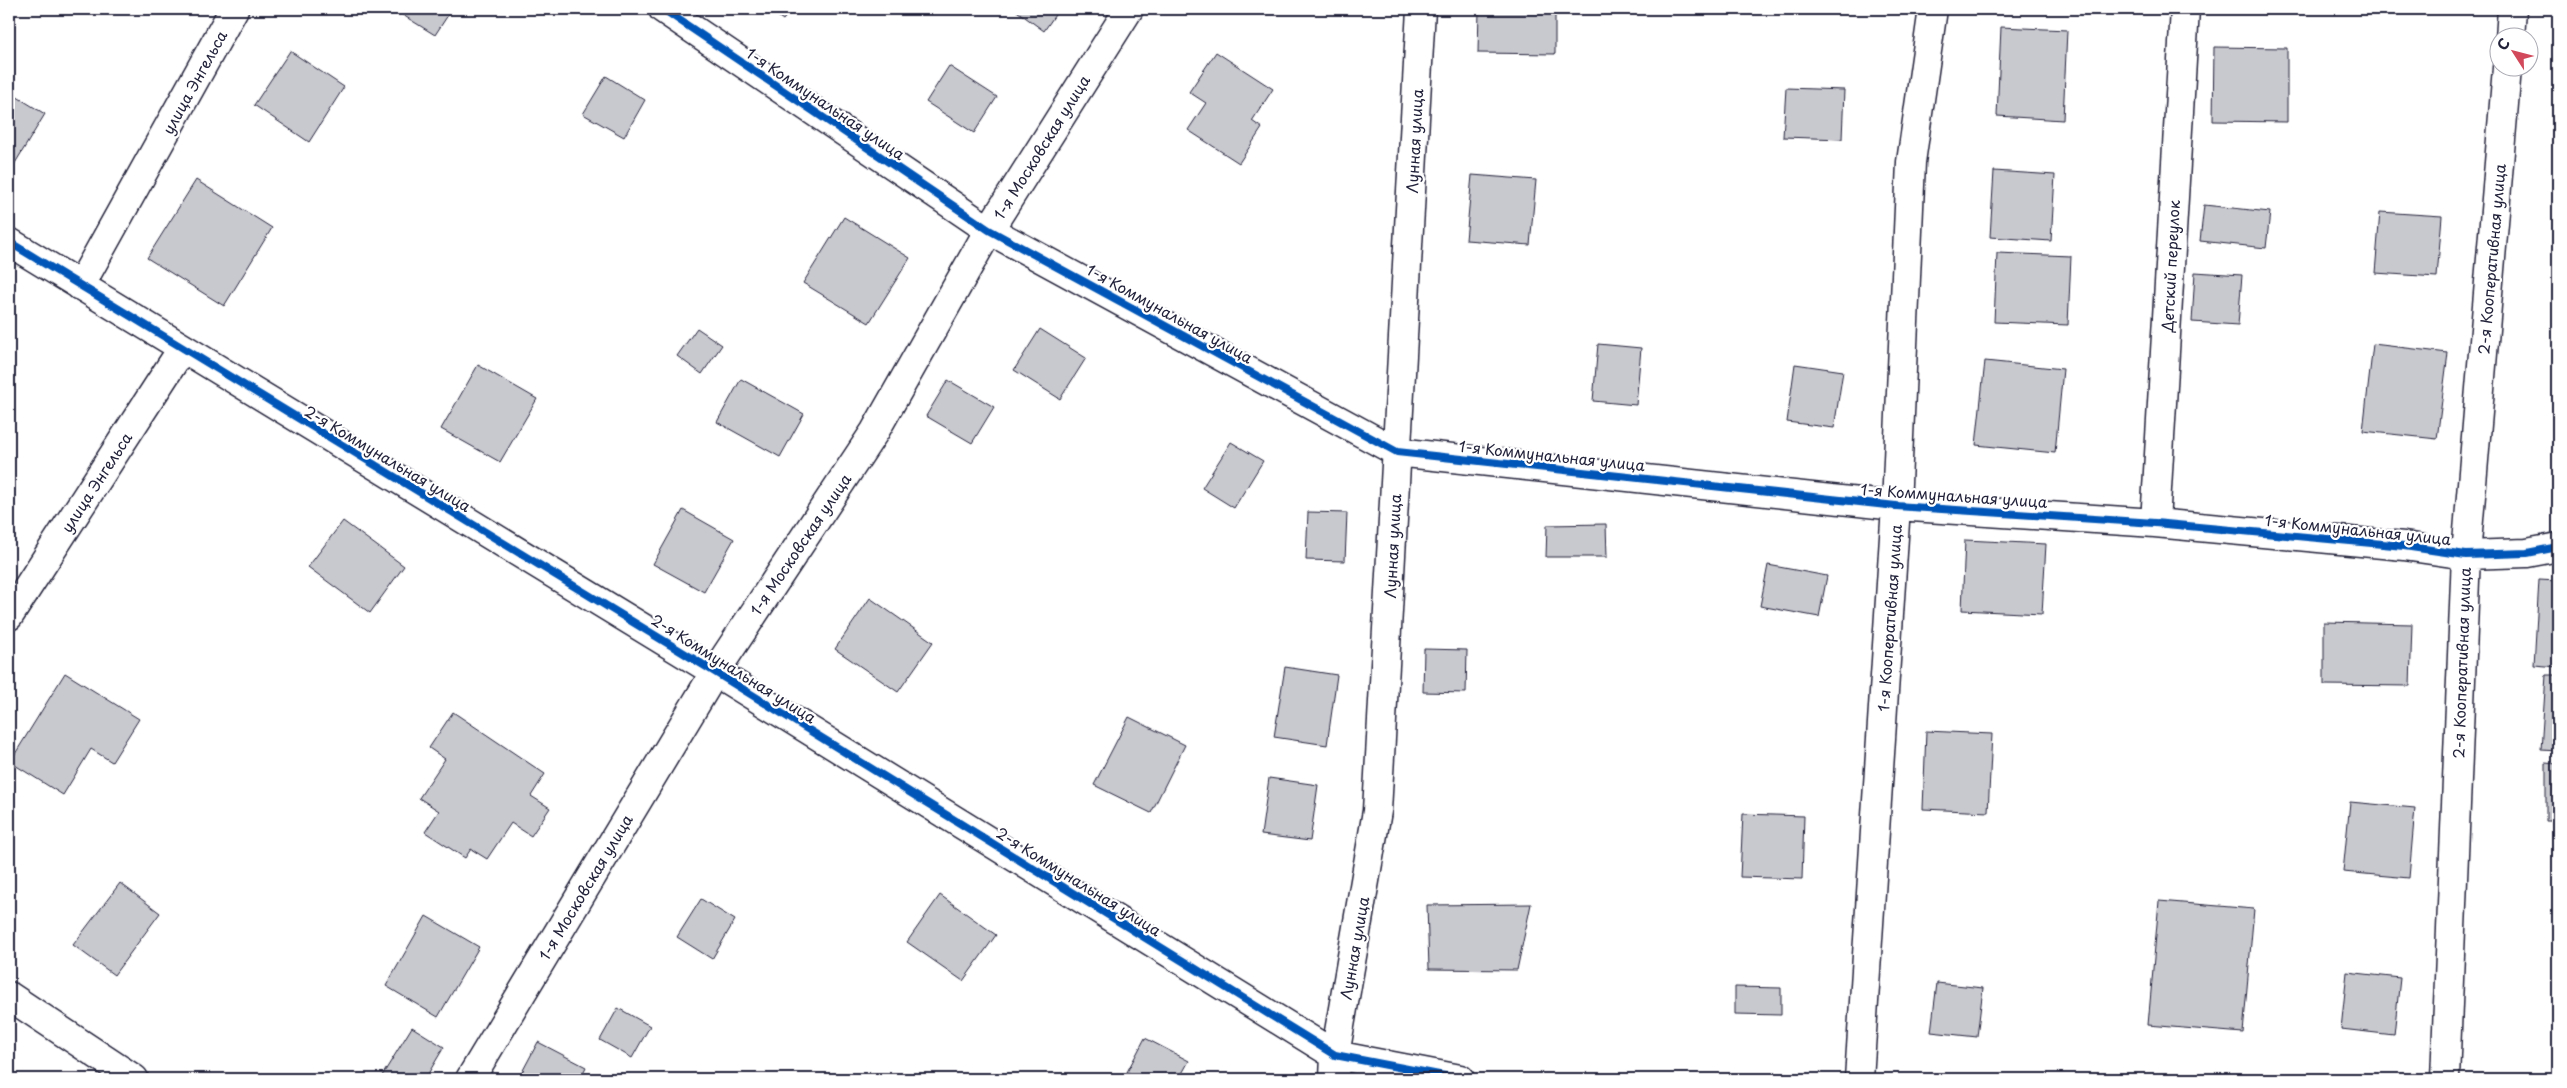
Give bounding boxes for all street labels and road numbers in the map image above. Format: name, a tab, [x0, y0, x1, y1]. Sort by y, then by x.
street label: улица Энгельса	[156, 25, 232, 138]
street label: 1-я Коммунальная улица	[742, 41, 910, 165]
street label: 1-я Московская улица	[987, 70, 1095, 224]
street label: Лунная улица	[1400, 88, 1428, 194]
street label: 2-я Кооперативная улица	[2471, 162, 2511, 355]
street label: Детский переулок	[2155, 199, 2185, 333]
street label: 1-я Коммунальная улица	[1083, 258, 1258, 369]
street label: 2-я Коммунальная улица	[300, 399, 476, 517]
street label: улица Энгельса	[55, 427, 137, 537]
street label: 1-я Коммунальная улица	[1458, 434, 1647, 476]
street label: 1-я Московская улица	[744, 468, 856, 619]
street label: 1-я Коммунальная улица	[1860, 477, 2049, 513]
street label: Лунная улица	[1378, 493, 1406, 599]
street label: 1-я Коммунальная улица	[2264, 508, 2453, 550]
street label: 1-я Кооперативная улица	[1871, 523, 1907, 712]
street label: 2-я Кооперативная улица	[2446, 566, 2476, 759]
street label: 2-я Коммунальная улица	[647, 608, 821, 729]
street label: 1-я Московская улица	[532, 809, 638, 964]
street label: 2-я Коммунальная улица	[992, 821, 1166, 942]
street label: Лунная улица	[1334, 894, 1374, 1001]

